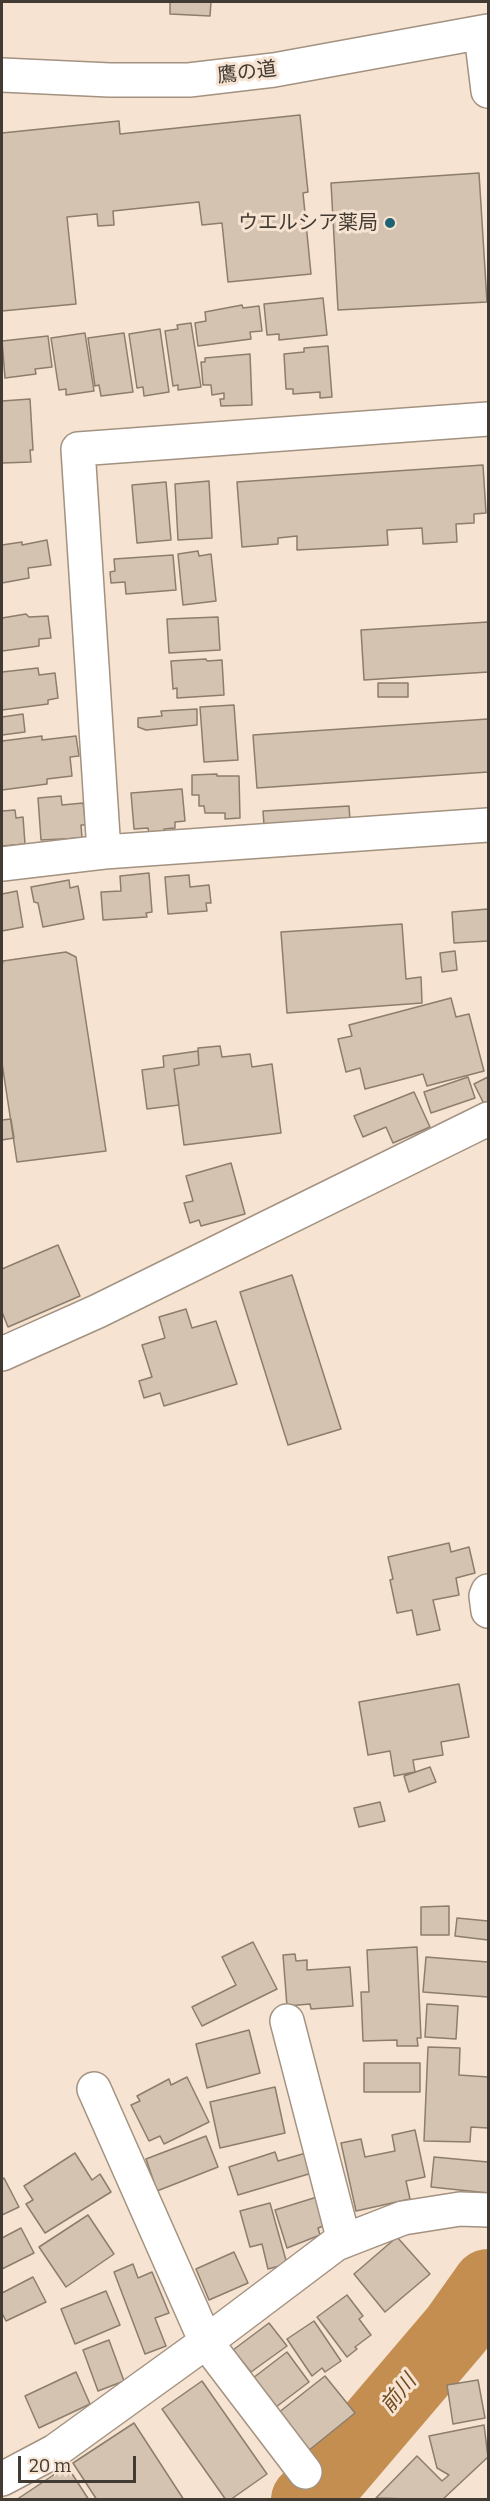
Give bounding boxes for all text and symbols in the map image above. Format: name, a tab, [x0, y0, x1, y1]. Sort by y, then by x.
street label: 鷹の道	[216, 57, 278, 89]
place label: ウエルシア薬局	[238, 211, 378, 235]
marker: ウエルシア薬局	[383, 216, 397, 230]
water label: 前川	[376, 2370, 422, 2418]
scale bar	[21, 2444, 140, 2482]
text: 20 m	[29, 2455, 71, 2477]

